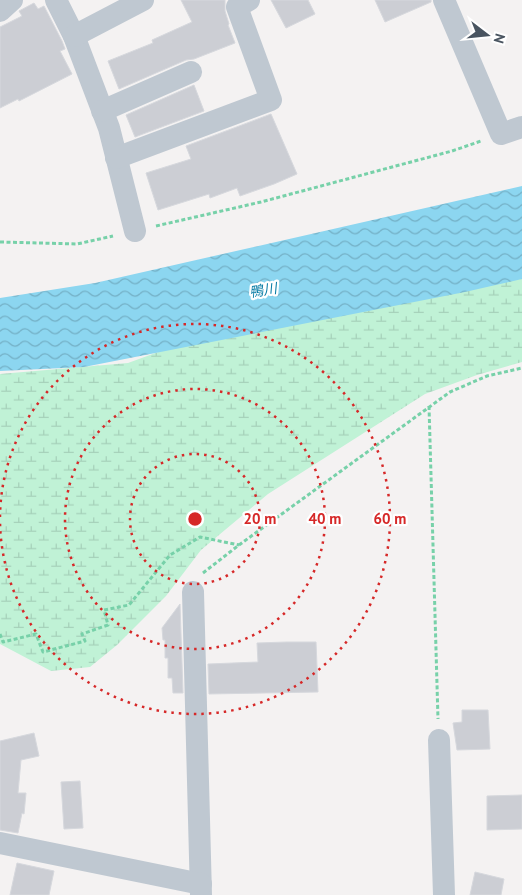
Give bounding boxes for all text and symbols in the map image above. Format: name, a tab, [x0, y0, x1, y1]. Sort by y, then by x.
north arrow	[462, 10, 512, 60]
text: N	[490, 32, 509, 45]
water label: 鴨川	[248, 279, 280, 301]
text: 20 m	[244, 509, 276, 528]
text: 40 m	[309, 509, 341, 528]
text: 60 m	[374, 509, 406, 528]
centre of rings	[186, 510, 204, 528]

